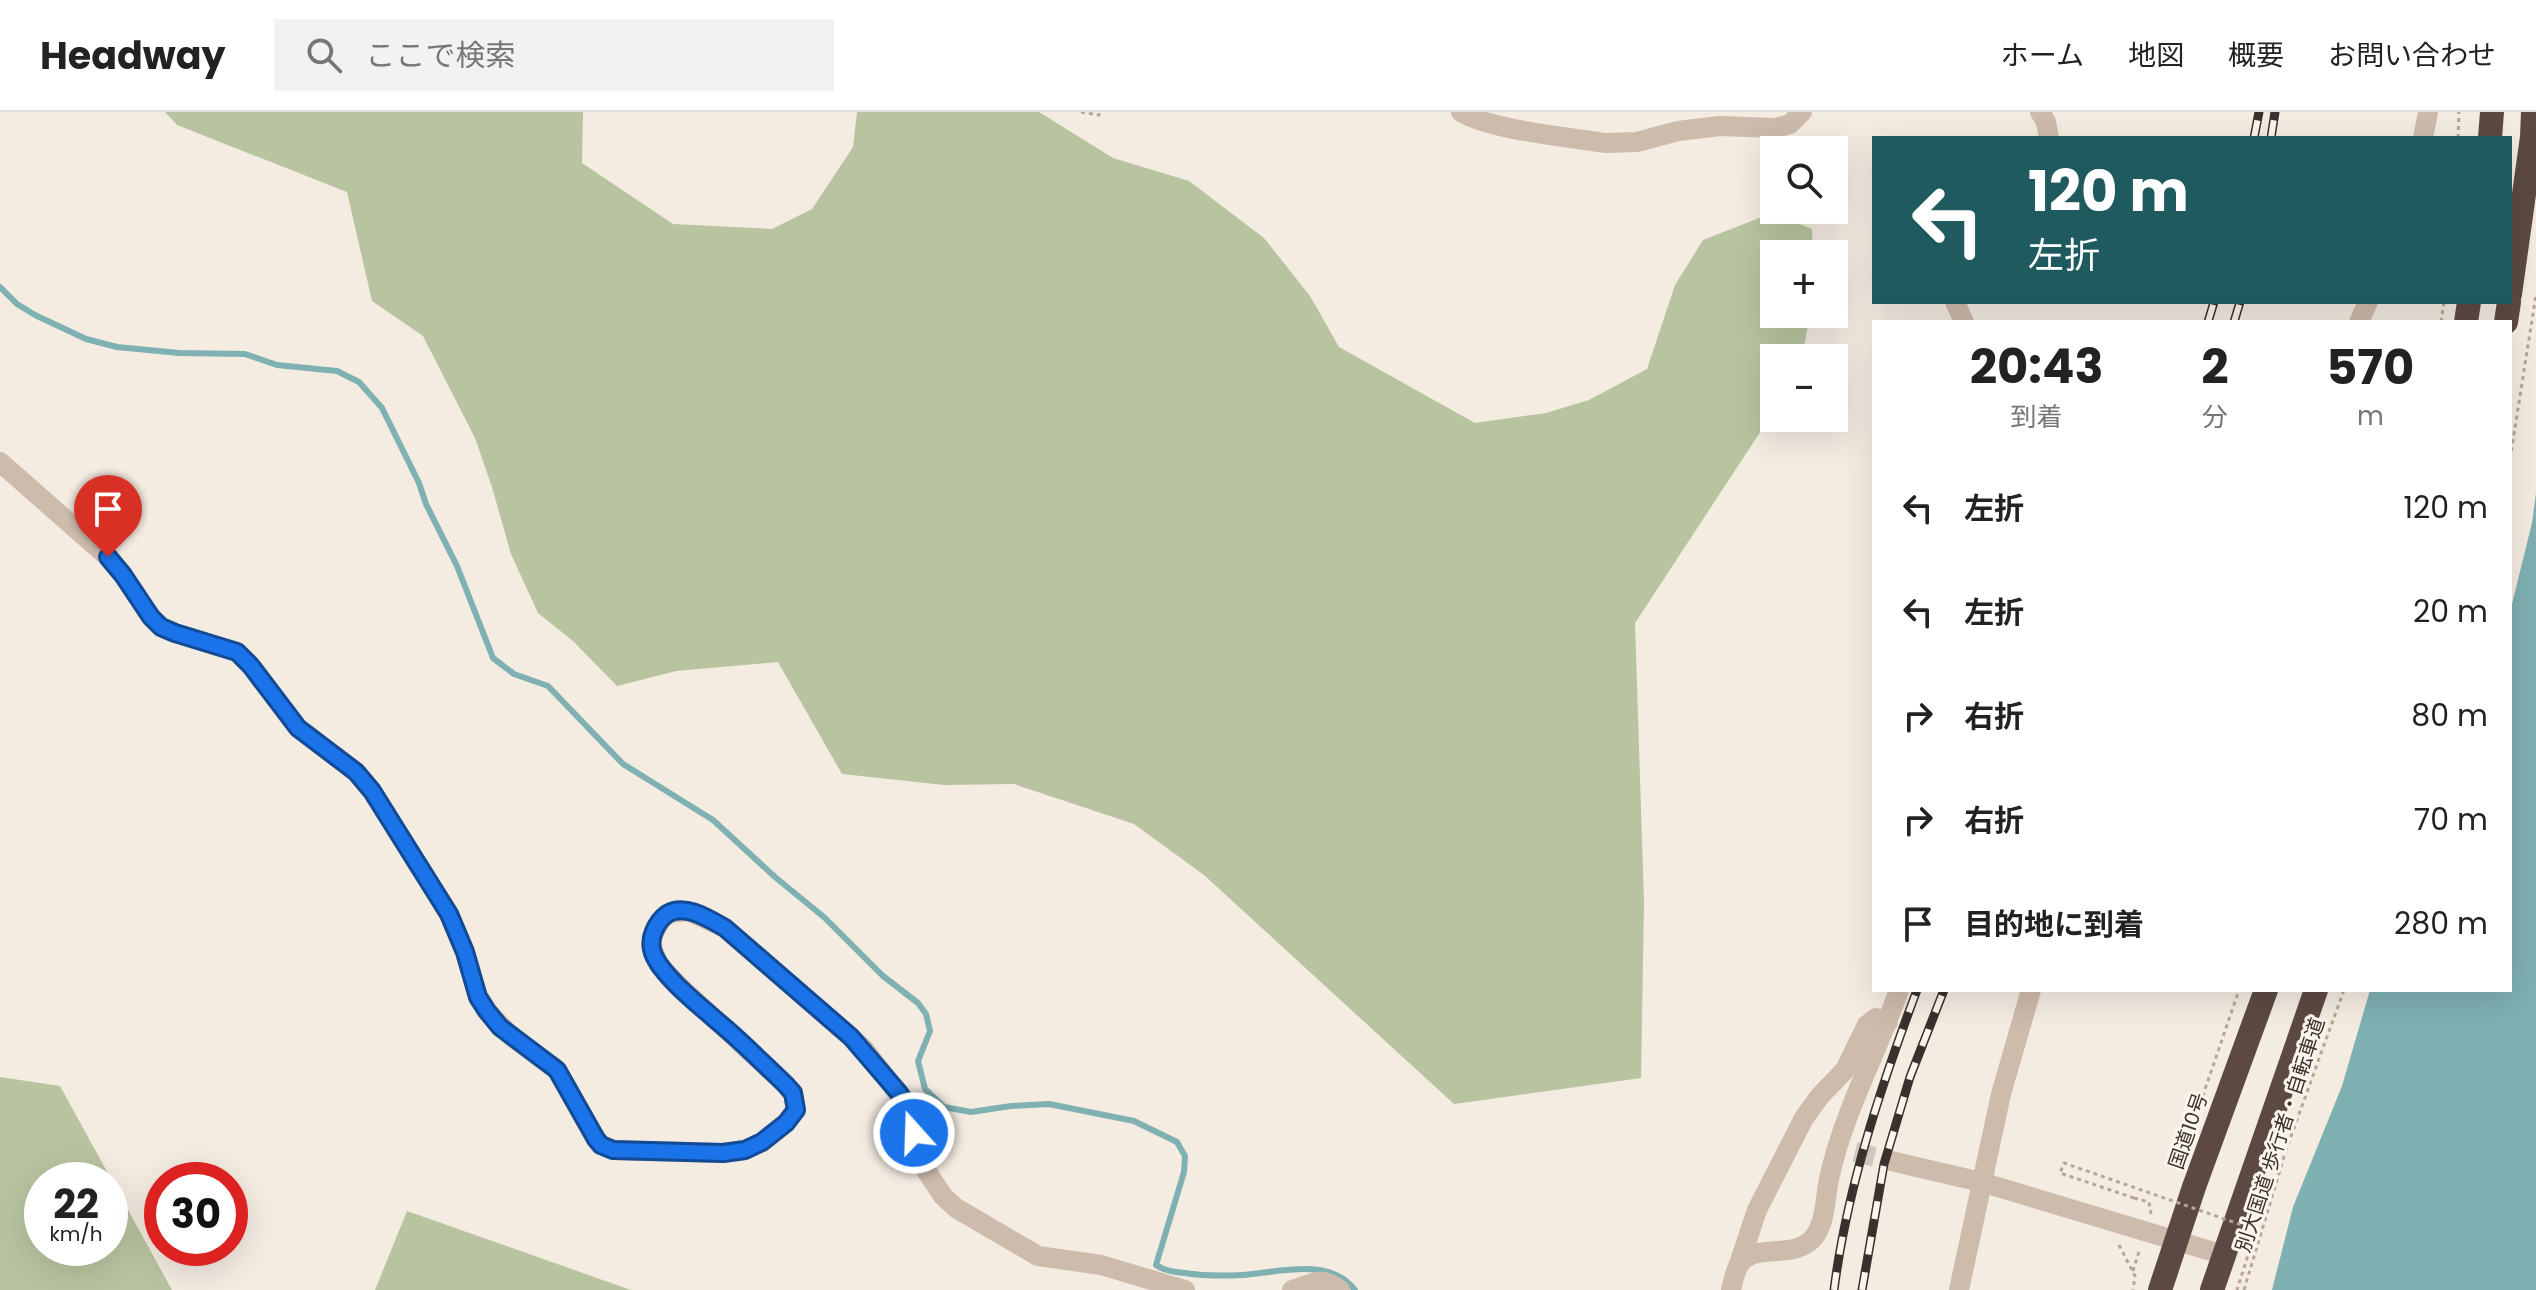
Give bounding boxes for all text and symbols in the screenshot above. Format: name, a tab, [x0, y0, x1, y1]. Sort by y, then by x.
search box	[274, 19, 834, 91]
text: Headway	[40, 29, 226, 82]
icon: search	[302, 33, 346, 77]
text: ここで検索	[366, 34, 516, 77]
text: ホーム	[2001, 36, 2084, 75]
text: 地図	[2128, 36, 2184, 75]
text: 概要	[2228, 36, 2284, 75]
text: お問い合わせ	[2328, 36, 2496, 75]
map controls	[1760, 136, 1848, 432]
button: search	[1760, 136, 1848, 224]
text: 120 m	[2028, 152, 2189, 231]
icon: left	[1896, 168, 2000, 272]
text: 左折	[2028, 230, 2100, 281]
button: +	[1760, 240, 1848, 328]
text: 20:43	[1970, 333, 2104, 400]
text: 2	[2201, 333, 2229, 400]
text: 570	[2326, 334, 2414, 401]
button: −	[1760, 344, 1848, 432]
text: m	[2357, 398, 2384, 434]
text: 到着	[2011, 399, 2063, 435]
text: 分	[2202, 399, 2228, 435]
pin	[74, 475, 142, 557]
icon: left	[1896, 486, 1940, 530]
text: 120 m	[2403, 486, 2488, 529]
icon: arrive	[86, 487, 130, 531]
text: 左折	[1964, 487, 2024, 530]
icon: left	[1896, 590, 1940, 634]
text: 20 m	[2413, 590, 2488, 633]
text: 左折	[1964, 591, 2024, 634]
icon: right	[1896, 694, 1940, 738]
text: 80 m	[2411, 694, 2488, 737]
text: 右折	[1964, 695, 2024, 738]
icon: right	[1896, 798, 1940, 842]
text: 70 m	[2414, 798, 2488, 841]
text: 右折	[1964, 799, 2024, 842]
icon: arrive	[1896, 902, 1940, 946]
text: 280 m	[2394, 902, 2488, 945]
text: 目的地に到着	[1964, 903, 2144, 946]
street label: 別大国道 歩行者・自転車道	[2229, 1014, 2331, 1256]
street label: 国道10号	[2162, 1089, 2214, 1173]
position arrow	[872, 1091, 956, 1175]
speed limit sign: 30	[144, 1162, 248, 1266]
text: 22	[53, 1176, 99, 1232]
text: km/h	[49, 1220, 103, 1248]

